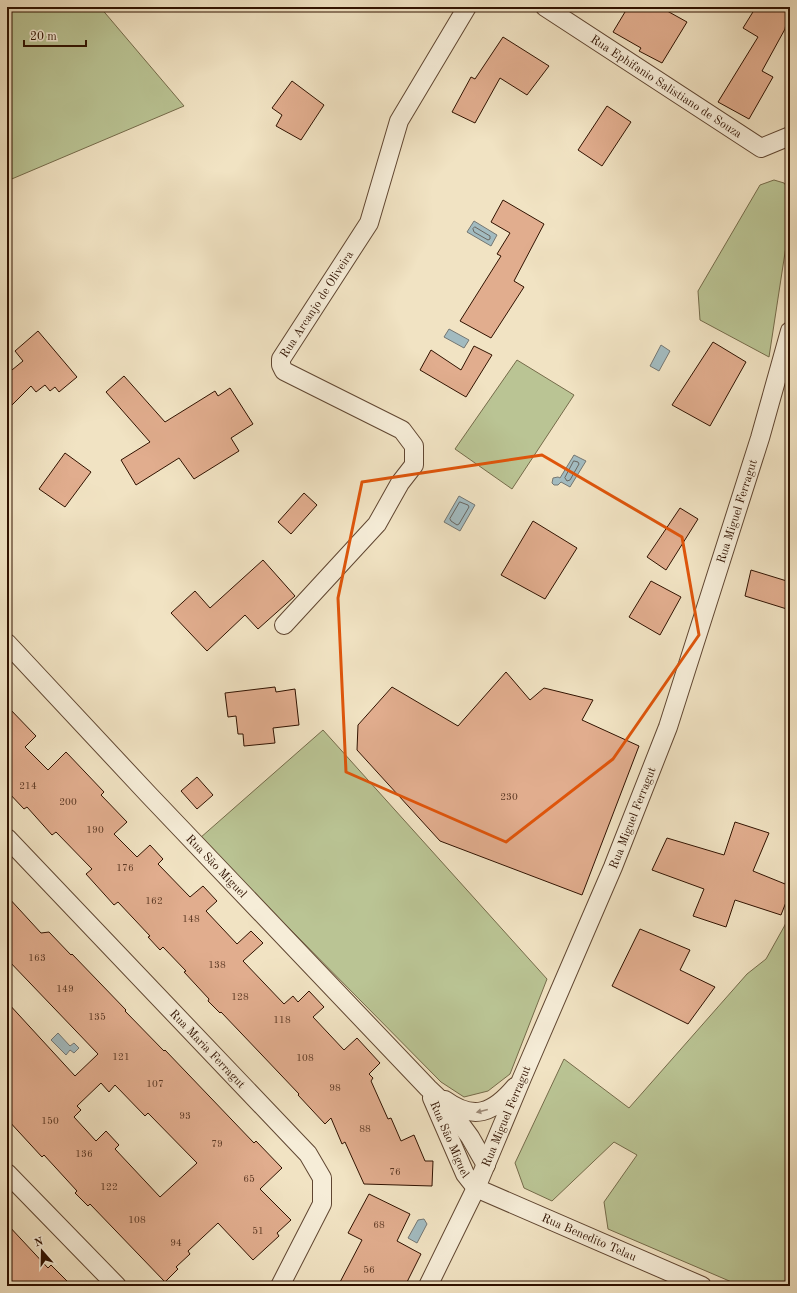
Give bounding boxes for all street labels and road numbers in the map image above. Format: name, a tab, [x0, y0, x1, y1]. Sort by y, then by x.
street label: Rua Ephifanio Salistiano de Souza	[588, 33, 744, 141]
street label: Rua Arcanjo de Oliveira	[278, 249, 356, 360]
street label: Rua Miguel Ferragut	[715, 458, 760, 565]
street label: Rua Miguel Ferragut	[608, 766, 659, 871]
street label: Rua São Miguel	[183, 833, 248, 901]
street label: Rua Maria Ferragut	[167, 1008, 247, 1091]
street label: Rua Miguel Ferragut	[481, 1064, 534, 1169]
street label: Rua São Miguel	[427, 1100, 471, 1181]
street label: Rua Benedito Telau	[540, 1212, 639, 1264]

